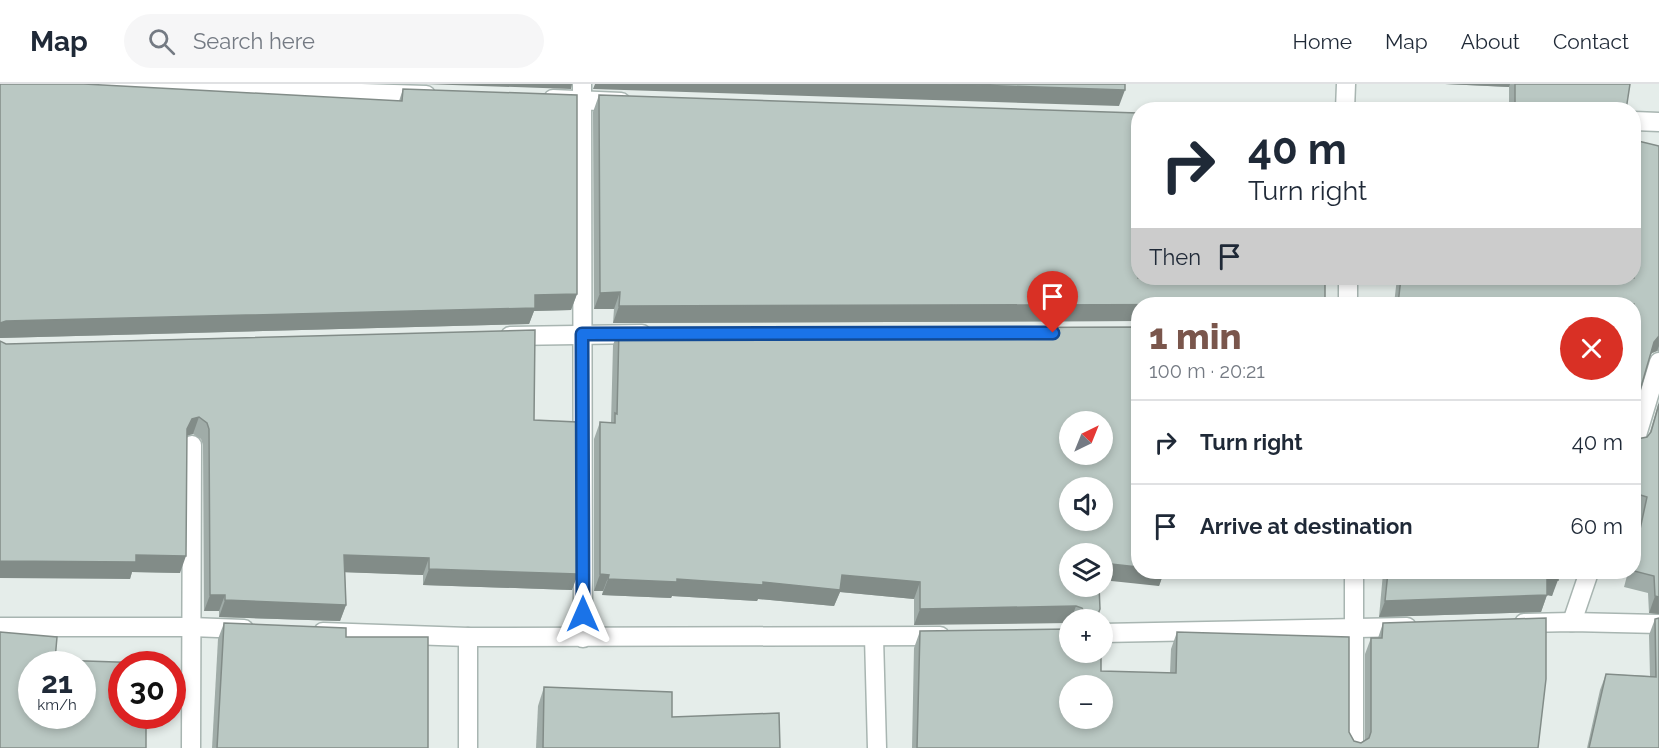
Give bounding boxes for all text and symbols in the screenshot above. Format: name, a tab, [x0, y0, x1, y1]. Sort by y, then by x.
search box	[124, 14, 544, 68]
text: Map	[30, 25, 88, 58]
icon: search	[145, 25, 178, 58]
text: Search here	[193, 28, 315, 54]
text: Home	[1293, 29, 1352, 54]
text: Map	[1385, 29, 1428, 54]
text: About	[1461, 29, 1520, 54]
text: Contact	[1553, 29, 1629, 54]
text: 40 m	[1248, 125, 1347, 174]
icon: right	[1149, 126, 1227, 204]
text: Turn right	[1248, 175, 1367, 206]
icon: arrive	[1213, 240, 1246, 273]
text: Then	[1149, 244, 1201, 270]
pin	[1027, 271, 1078, 333]
icon: arrive	[1036, 280, 1069, 313]
text: 1 min	[1149, 315, 1241, 357]
button: close	[1560, 317, 1623, 380]
text: 100 m · 20:21	[1149, 359, 1265, 383]
north arrow	[1059, 411, 1113, 465]
map controls	[1059, 411, 1113, 729]
icon: right	[1149, 426, 1182, 459]
text: Turn right	[1200, 429, 1303, 455]
text: 40 m	[1572, 429, 1623, 455]
button: sound	[1059, 477, 1113, 531]
icon: arrive	[1149, 510, 1182, 543]
text: Arrive at destination	[1200, 513, 1413, 539]
text: 60 m	[1570, 513, 1623, 539]
button: layers	[1059, 543, 1113, 597]
position arrow	[551, 582, 615, 646]
button: +	[1059, 609, 1113, 663]
speed limit sign: 30	[108, 651, 186, 729]
text: 21	[41, 665, 73, 700]
button: −	[1059, 675, 1113, 729]
text: km/h	[37, 696, 77, 714]

